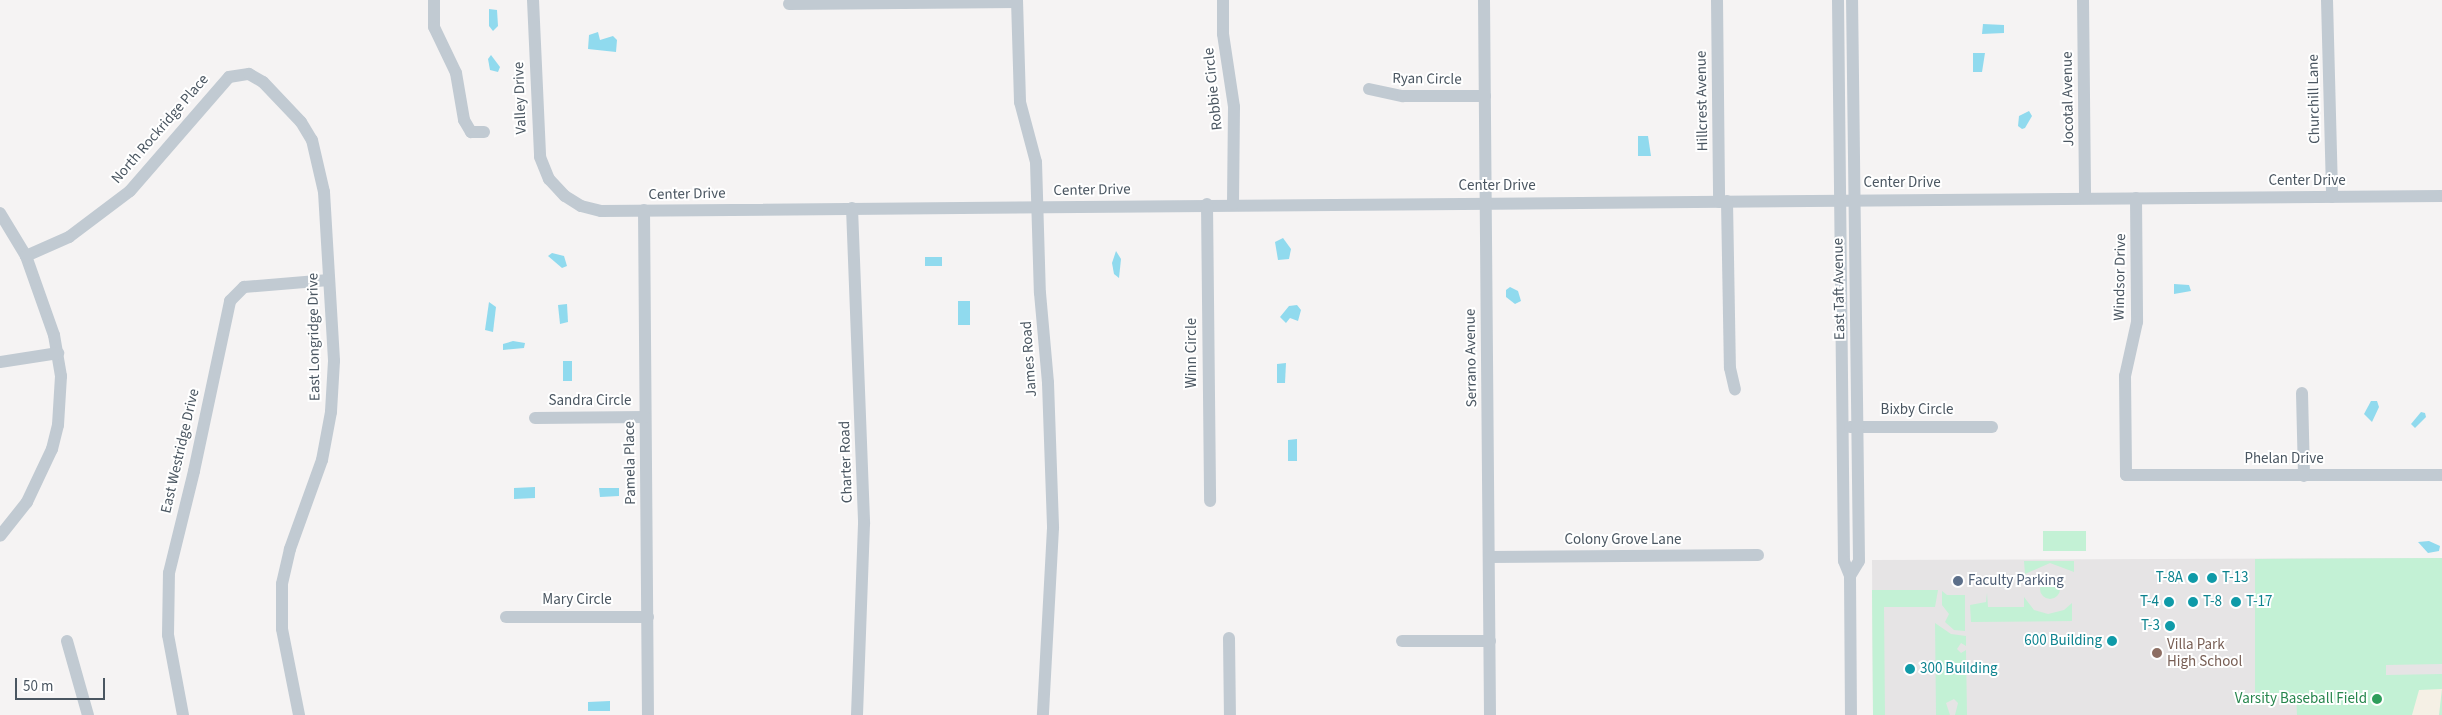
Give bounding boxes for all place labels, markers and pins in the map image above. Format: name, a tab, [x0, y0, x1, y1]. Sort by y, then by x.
place label: T-8A	[2156, 569, 2183, 587]
place label: T-13	[2222, 569, 2249, 587]
place label: Faculty Parking	[1968, 572, 2064, 590]
marker: T-8A	[2187, 572, 2199, 584]
marker: T-13	[2206, 572, 2218, 584]
marker: Faculty Parking	[1952, 575, 1964, 587]
place label: T-4	[2140, 593, 2159, 611]
place label: T-8	[2203, 593, 2222, 611]
place label: T-17	[2246, 593, 2273, 611]
marker: T-4	[2163, 596, 2175, 608]
marker: T-8	[2187, 596, 2199, 608]
marker: T-17	[2230, 596, 2242, 608]
place label: T-3	[2141, 617, 2160, 635]
marker: T-3	[2164, 620, 2176, 632]
place label: 600 Building	[2024, 632, 2102, 650]
marker: 600 Building	[2106, 635, 2118, 647]
place label: Villa Park High School	[2167, 635, 2242, 670]
marker: Villa Park High School	[2151, 647, 2163, 659]
place label: 300 Building	[1920, 660, 1998, 678]
marker: 300 Building	[1904, 663, 1916, 675]
place label: Varsity Baseball Field	[2235, 690, 2367, 708]
marker: Varsity Baseball Field	[2371, 693, 2383, 705]

